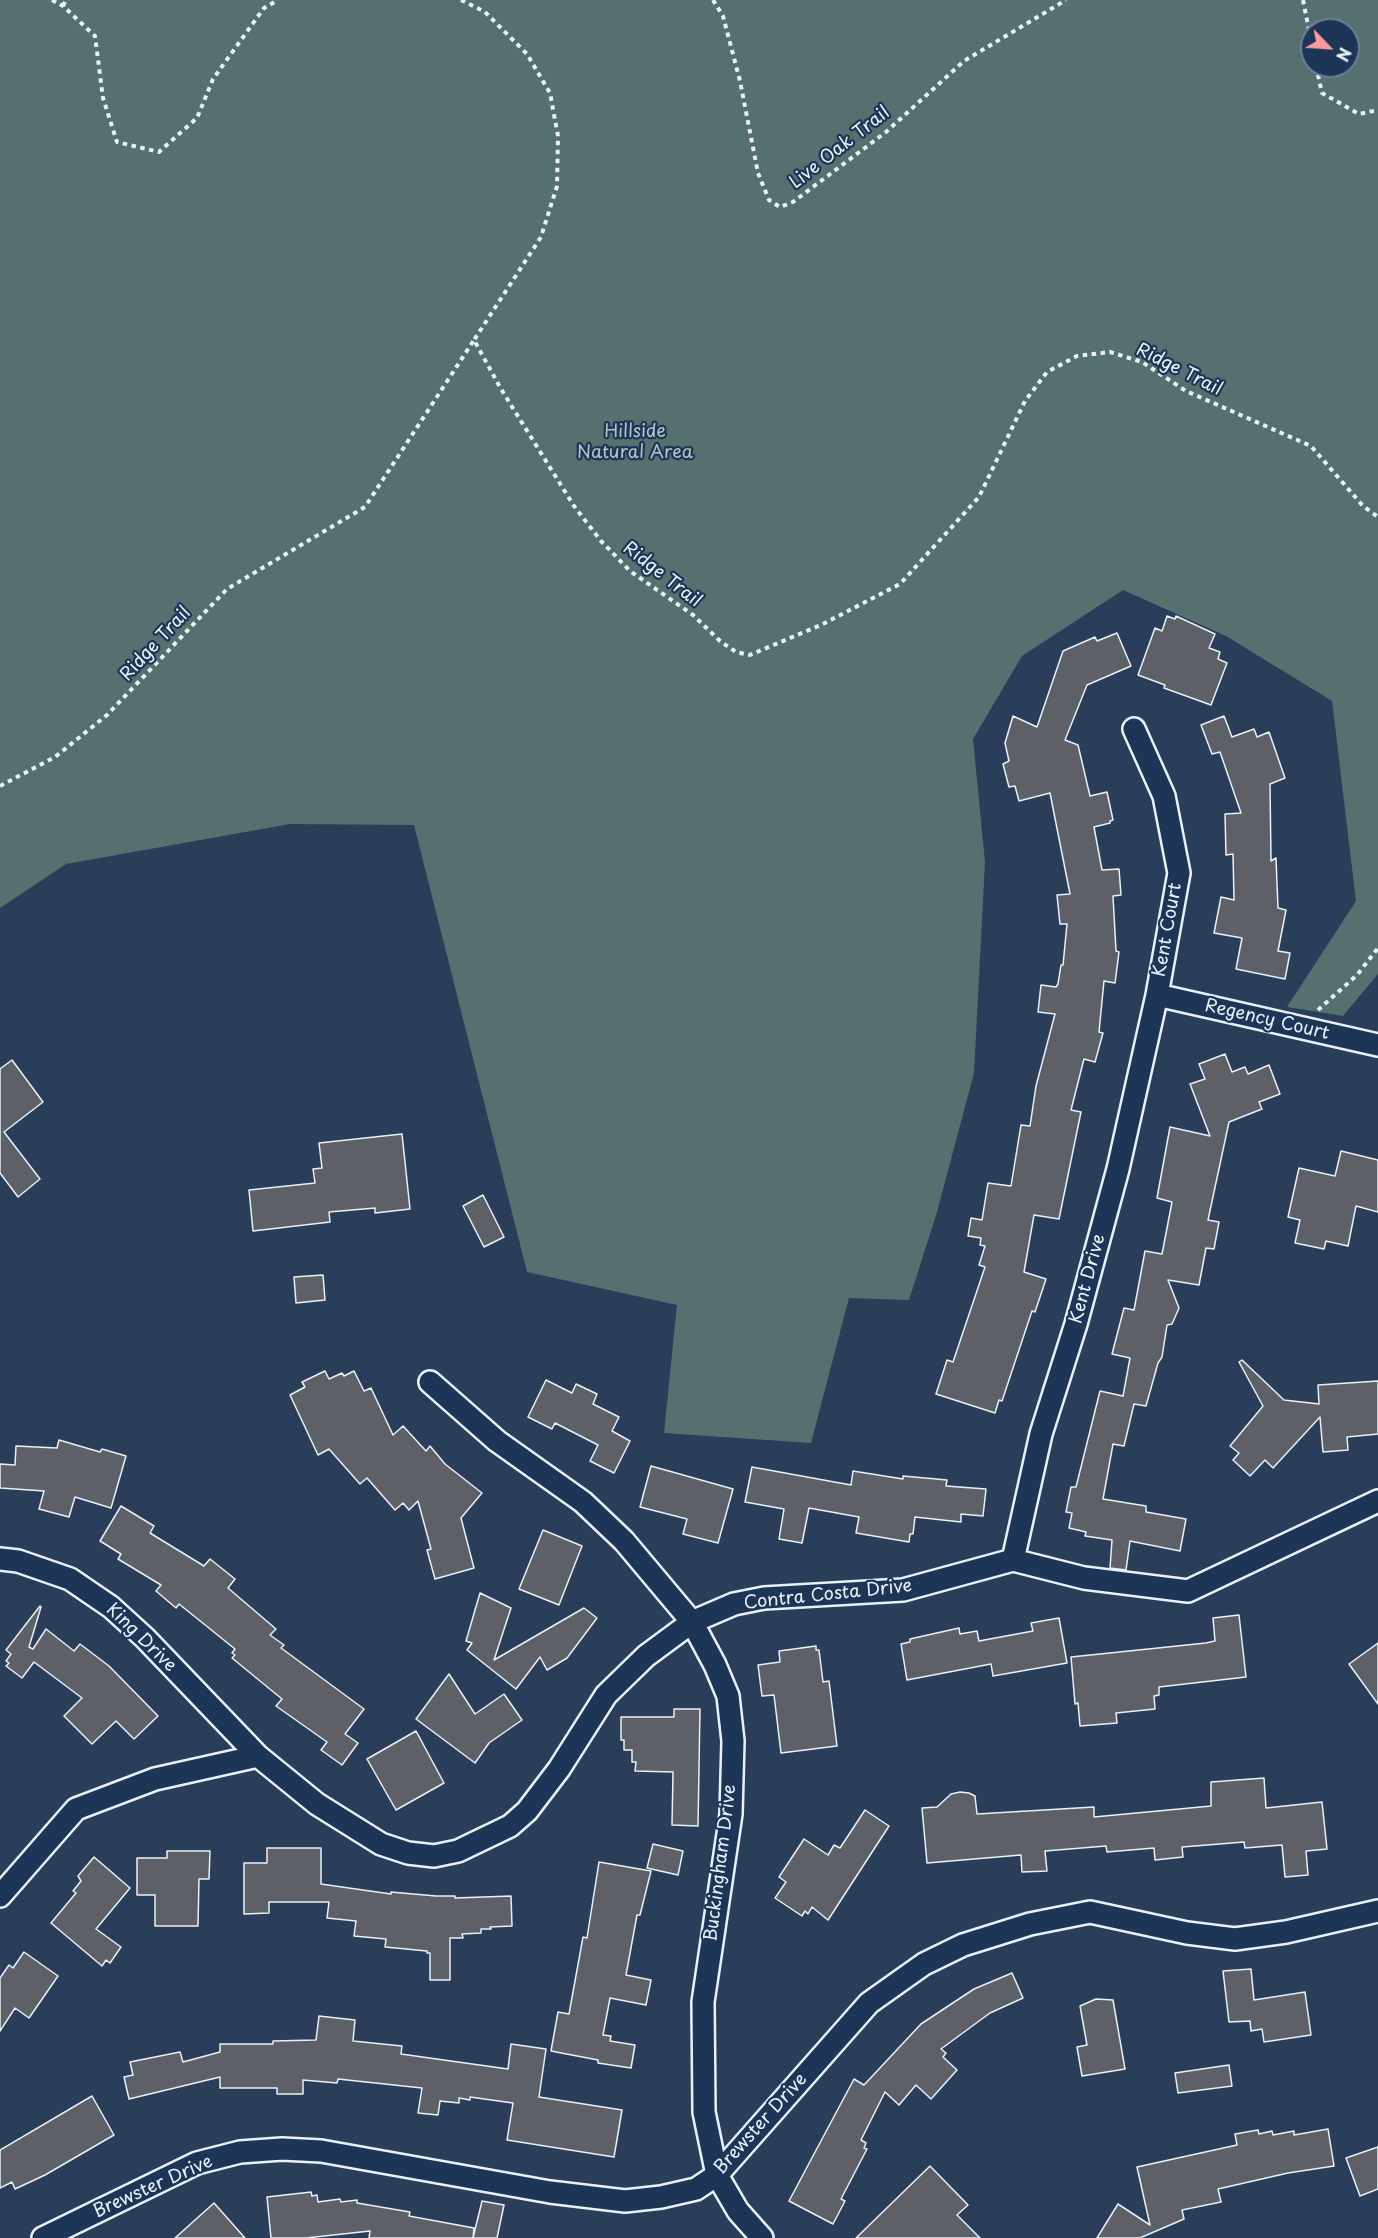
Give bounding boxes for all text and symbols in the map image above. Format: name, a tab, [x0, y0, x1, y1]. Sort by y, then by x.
north arrow	[1300, 18, 1360, 78]
text: N	[1331, 44, 1358, 66]
street label: Live Oak Trail	[786, 102, 894, 194]
street label: Ridge Trail	[1132, 339, 1226, 401]
park label: Hillside Natural Area	[577, 421, 693, 464]
street label: Ridge Trail	[618, 538, 706, 612]
street label: Ridge Trail	[116, 602, 196, 686]
street label: Kent Court	[1149, 881, 1187, 979]
street label: Regency Court	[1203, 995, 1331, 1045]
street label: Kent Drive	[1066, 1232, 1110, 1326]
street label: Contra Costa Drive	[743, 1575, 913, 1615]
street label: King Drive	[101, 1599, 181, 1677]
street label: Buckingham Drive	[701, 1783, 741, 1943]
street label: Brewster Drive	[710, 2069, 812, 2179]
street label: Brewster Drive	[90, 2151, 216, 2223]

